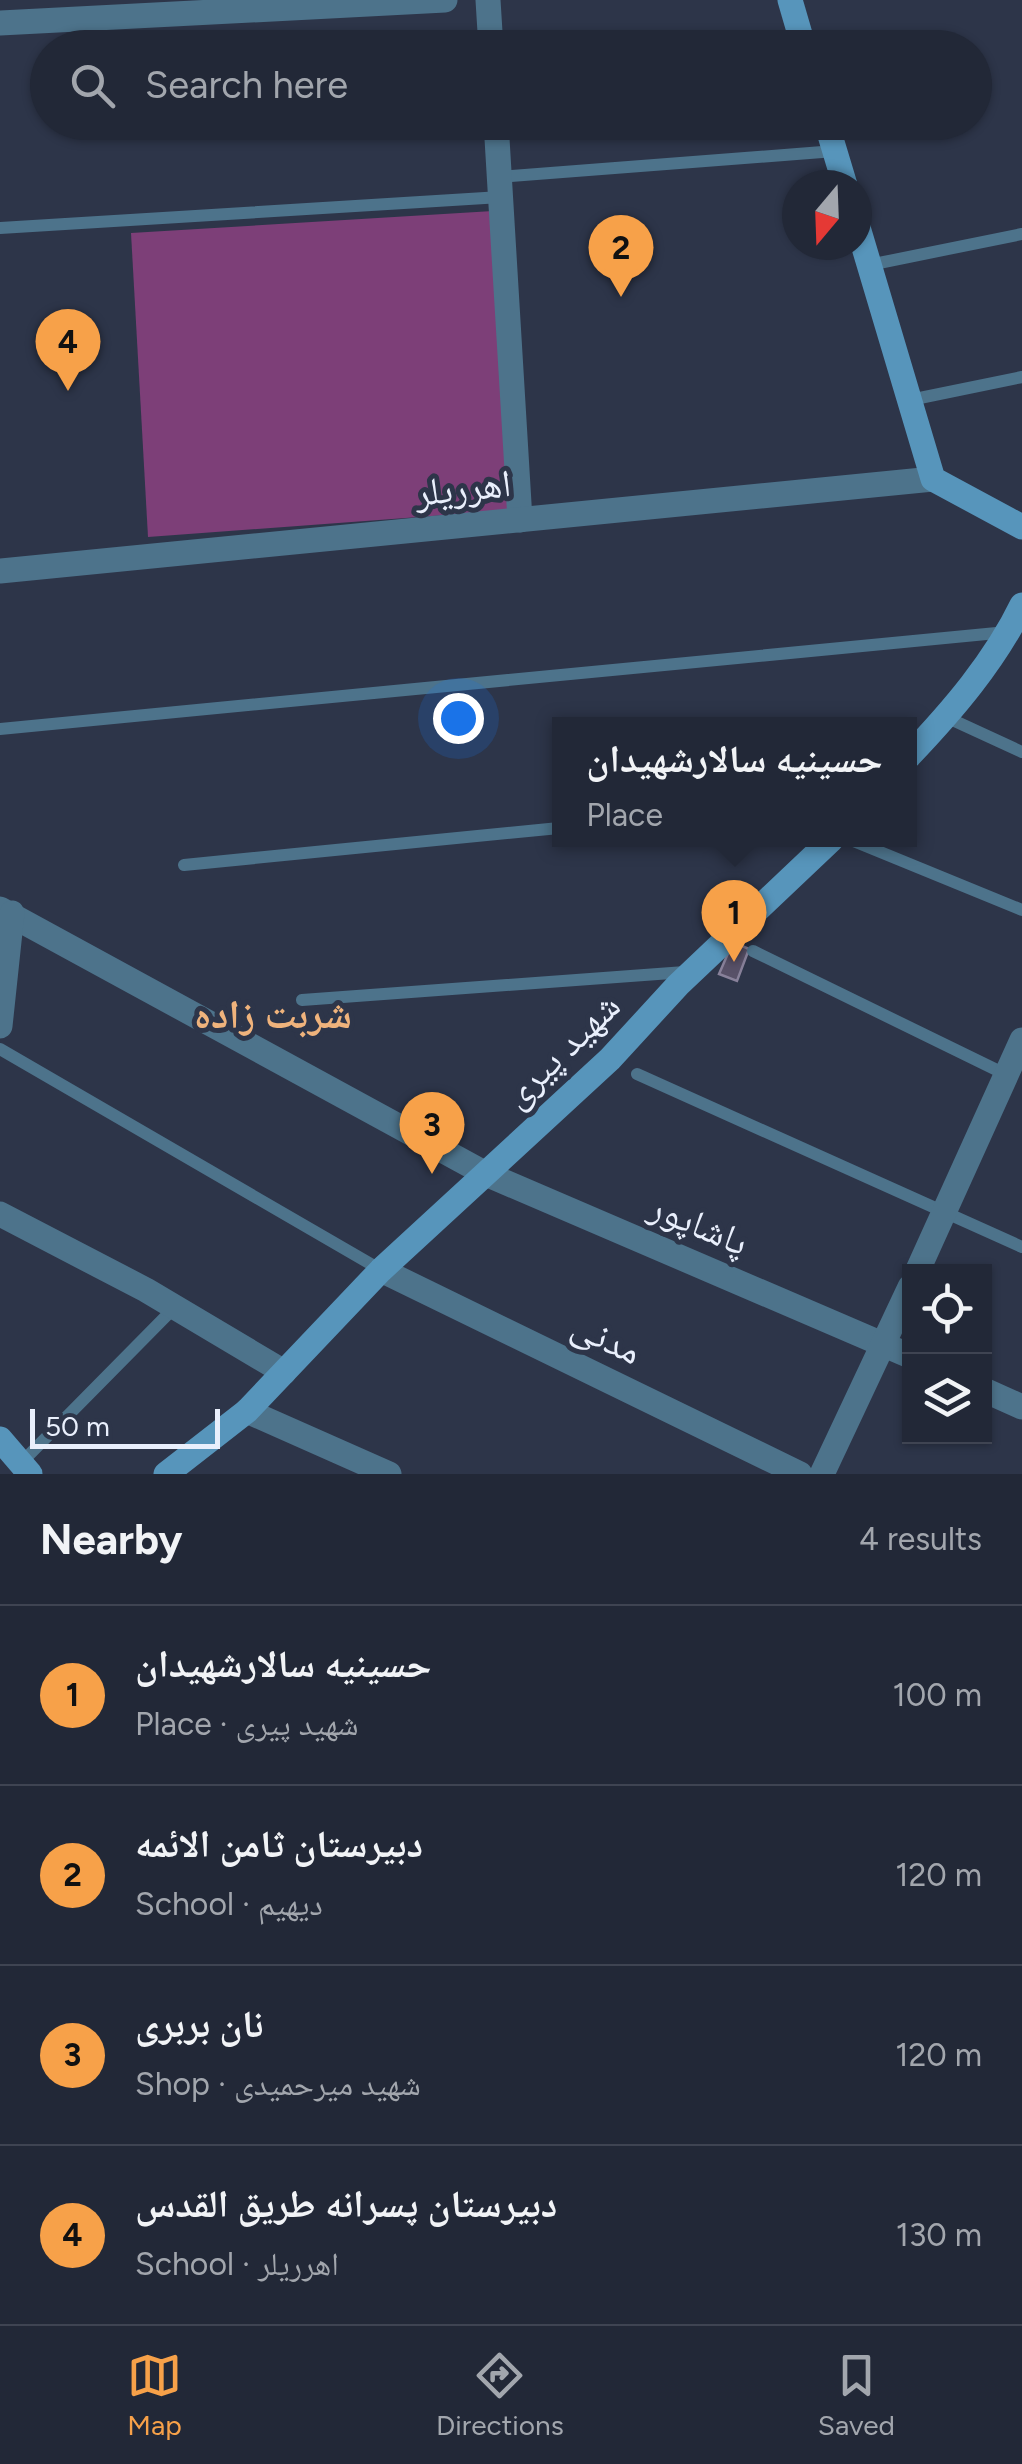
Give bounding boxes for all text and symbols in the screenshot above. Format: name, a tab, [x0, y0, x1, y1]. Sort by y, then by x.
search box	[30, 30, 992, 140]
icon: search	[65, 58, 120, 113]
text: Search here	[145, 62, 348, 108]
north arrow	[782, 170, 872, 260]
pin: 2	[588, 214, 654, 297]
pin: 4	[36, 308, 100, 391]
street label: اهرریلر	[412, 460, 513, 516]
your location	[433, 693, 484, 744]
popup	[552, 717, 917, 847]
text: حسینیه سالارشهیدان	[586, 736, 883, 782]
text: Place	[586, 796, 663, 834]
pin: 1	[702, 880, 766, 962]
street label: شهید پیری	[492, 983, 630, 1117]
district label: شربت زاده	[194, 990, 352, 1038]
pin: 3	[400, 1092, 464, 1174]
street label: پاشاپور	[642, 1182, 755, 1265]
map controls	[902, 1264, 992, 1444]
button: locate	[902, 1264, 992, 1354]
street label: مدنی	[565, 1302, 649, 1374]
button: layers	[902, 1354, 992, 1444]
scale bar	[30, 1404, 220, 1448]
text: 50 m	[45, 1409, 110, 1443]
text: Nearby	[40, 1514, 182, 1565]
text: 4 results	[859, 1520, 982, 1558]
text: حسینیه سالارشهیدان	[135, 1641, 432, 1687]
text: 1	[66, 1676, 79, 1714]
text: 100 m	[893, 1676, 982, 1714]
text: Place · شهید پیری	[135, 1705, 359, 1743]
text: دبیرستان ثامن الائمه	[135, 1821, 423, 1867]
text: 2	[63, 1856, 82, 1894]
text: 120 m	[895, 1856, 982, 1894]
text: School · دیهیم	[135, 1885, 323, 1923]
text: نان بربری	[135, 2001, 263, 2047]
text: 3	[64, 2036, 81, 2074]
text: 120 m	[895, 2036, 982, 2074]
text: Shop · شهید میرحمیدی	[135, 2065, 421, 2103]
text: دبیرستان پسرانه طریق القدس	[135, 2181, 557, 2227]
text: 4	[62, 2216, 83, 2254]
text: 130 m	[896, 2216, 982, 2254]
text: School · اهرریلر	[135, 2245, 339, 2283]
tab: Map	[127, 2348, 182, 2442]
tab: Directions	[436, 2348, 564, 2442]
tab: Saved	[818, 2348, 895, 2442]

